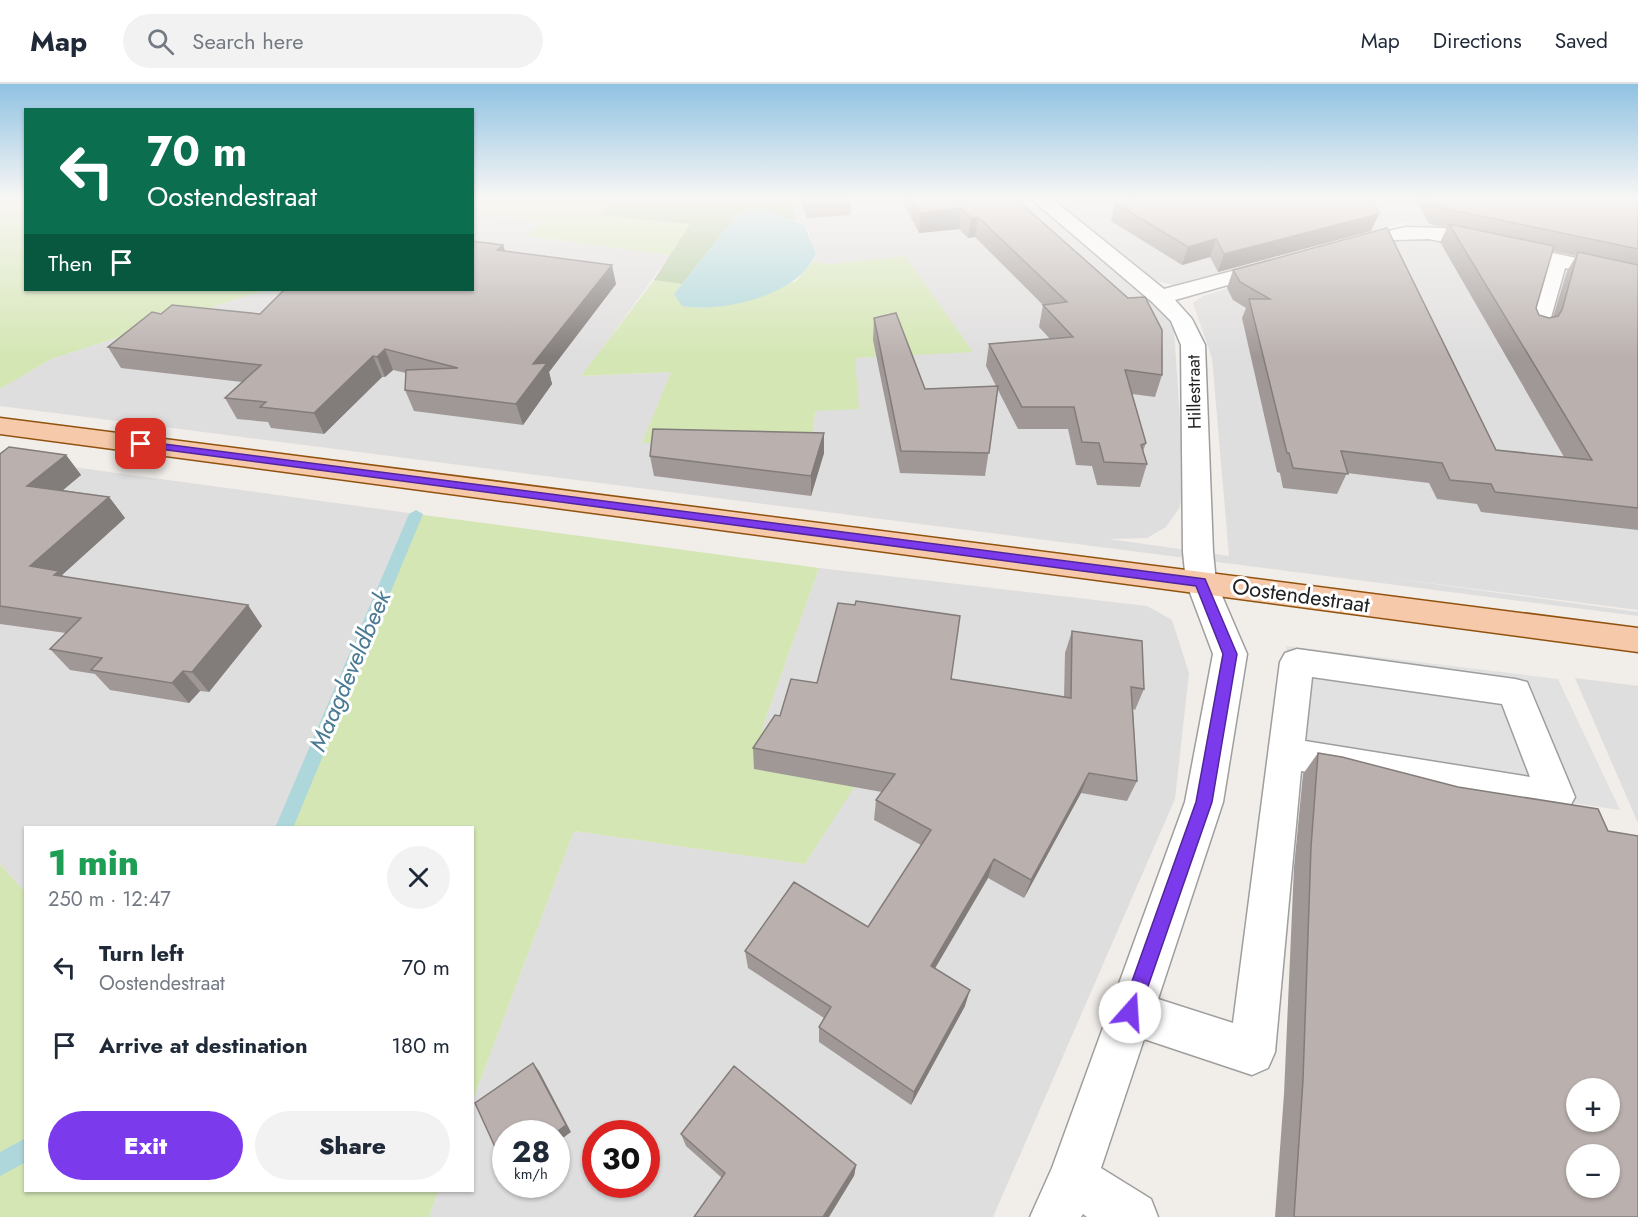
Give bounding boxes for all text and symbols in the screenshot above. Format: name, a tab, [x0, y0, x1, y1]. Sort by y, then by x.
search box	[123, 14, 543, 68]
text: Map	[30, 21, 87, 62]
icon: search	[144, 25, 177, 58]
text: Search here	[192, 25, 304, 57]
text: Map	[1361, 26, 1400, 56]
text: Directions	[1433, 26, 1522, 56]
text: Saved	[1555, 26, 1608, 56]
text: 70 m	[147, 121, 247, 182]
icon: left	[48, 132, 126, 210]
text: Oostendestraat	[147, 177, 317, 216]
icon: arrive	[105, 246, 138, 279]
text: Then	[48, 247, 93, 279]
street label: Hillestraat	[1180, 354, 1208, 429]
pin	[115, 418, 166, 469]
icon: arrive	[124, 427, 157, 460]
street label: Oostendestraat	[1230, 570, 1372, 621]
water label: Maagdeveldbeek	[300, 583, 400, 757]
text: 1 min	[48, 836, 139, 888]
button: close	[387, 846, 450, 909]
text: 250 m · 12:47	[48, 885, 171, 914]
text: Turn left	[99, 937, 184, 969]
icon: left	[48, 951, 81, 984]
text: 70 m	[401, 951, 450, 983]
text: Oostendestraat	[99, 969, 225, 998]
position arrow	[1098, 980, 1162, 1044]
icon: arrive	[48, 1029, 81, 1062]
text: Arrive at destination	[99, 1029, 308, 1061]
text: 180 m	[391, 1029, 450, 1061]
map controls	[1566, 1078, 1620, 1198]
button: +	[1566, 1078, 1620, 1132]
button: Exit	[48, 1111, 243, 1180]
button: Share	[255, 1111, 450, 1180]
speed limit sign: 30	[582, 1120, 660, 1198]
text: 28	[512, 1130, 550, 1173]
button: −	[1566, 1144, 1620, 1198]
text: km/h	[514, 1163, 548, 1185]

